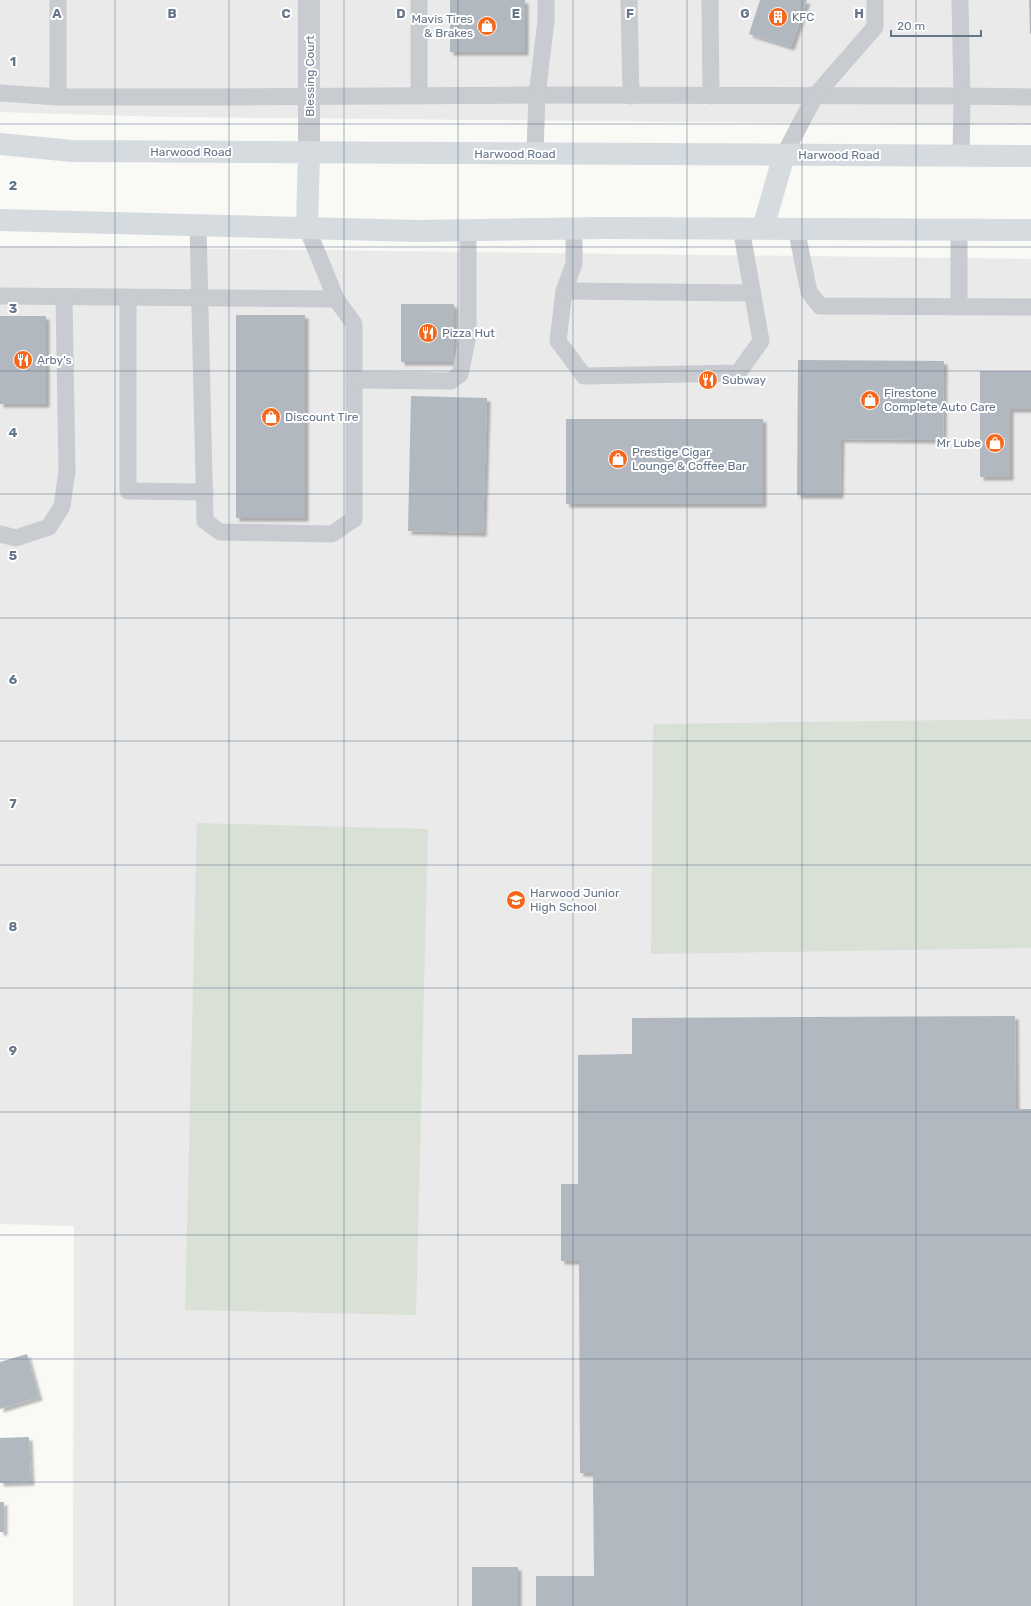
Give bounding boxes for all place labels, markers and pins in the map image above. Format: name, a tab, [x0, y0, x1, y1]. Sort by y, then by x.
building icon: KFC	[767, 6, 789, 28]
place label: KFC	[792, 10, 814, 24]
place label: Mavis Tires & Brakes	[412, 12, 473, 40]
shop icon: Mavis Tires & Brakes	[476, 15, 498, 37]
restaurant icon: Pizza Hut	[417, 322, 439, 344]
place label: Pizza Hut	[442, 326, 495, 340]
restaurant icon: Arby's	[12, 349, 34, 371]
place label: Arby's	[37, 353, 72, 367]
restaurant icon: Subway	[697, 369, 719, 391]
place label: Subway	[722, 373, 767, 387]
place label: Firestone Complete Auto Care	[884, 386, 996, 414]
shop icon: Firestone Complete Auto Care	[859, 389, 881, 411]
shop icon: Discount Tire	[260, 406, 282, 428]
place label: Discount Tire	[285, 410, 359, 424]
shop icon: Mr Lube	[984, 432, 1006, 454]
place label: Mr Lube	[937, 436, 981, 450]
place label: Prestige Cigar Lounge & Coffee Bar	[632, 445, 747, 473]
shop icon: Prestige Cigar Lounge & Coffee Bar	[607, 448, 629, 470]
place label: Harwood Junior High School	[530, 886, 620, 914]
school or university icon: Harwood Junior High School	[505, 889, 527, 911]

